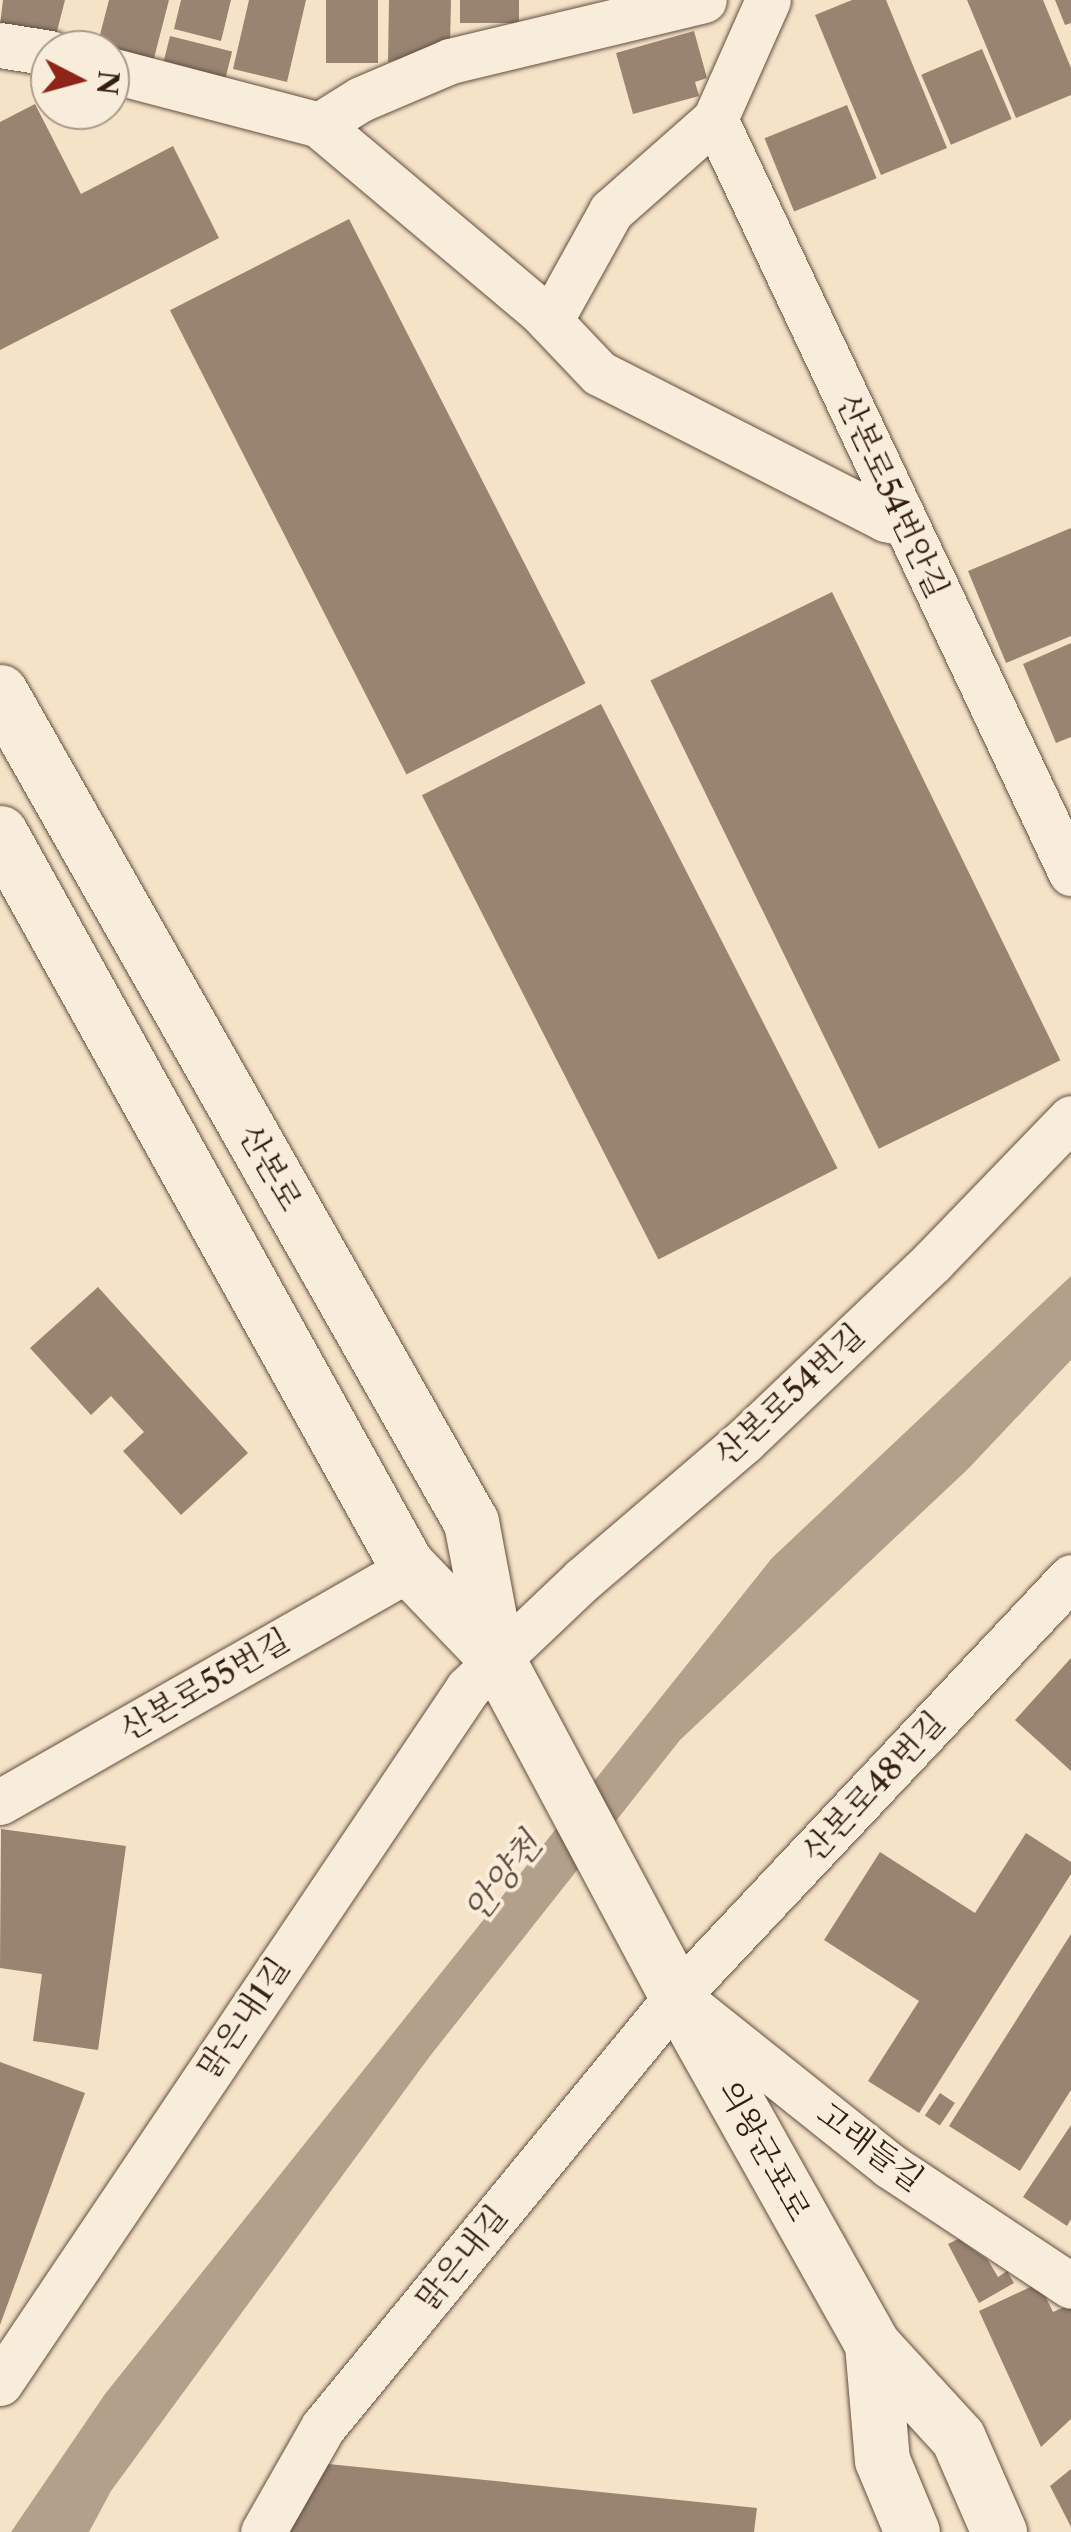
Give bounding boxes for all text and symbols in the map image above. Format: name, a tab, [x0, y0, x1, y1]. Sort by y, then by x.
north arrow	[30, 30, 130, 130]
text: N	[90, 69, 126, 97]
street label: 산본로54번안길	[828, 388, 956, 604]
street label: 산본로	[230, 1118, 310, 1218]
street label: 산본로54번길	[707, 1316, 873, 1474]
street label: 산본로55번길	[113, 1621, 297, 1749]
street label: 산본로48번길	[794, 1704, 954, 1870]
water label: 안양천	[455, 1824, 551, 1930]
street label: 맑은내1길	[190, 1950, 298, 2086]
street label: 의왕군포로	[710, 2074, 818, 2228]
street label: 고래들길	[809, 2094, 931, 2200]
street label: 맑은내길	[408, 2198, 516, 2318]

